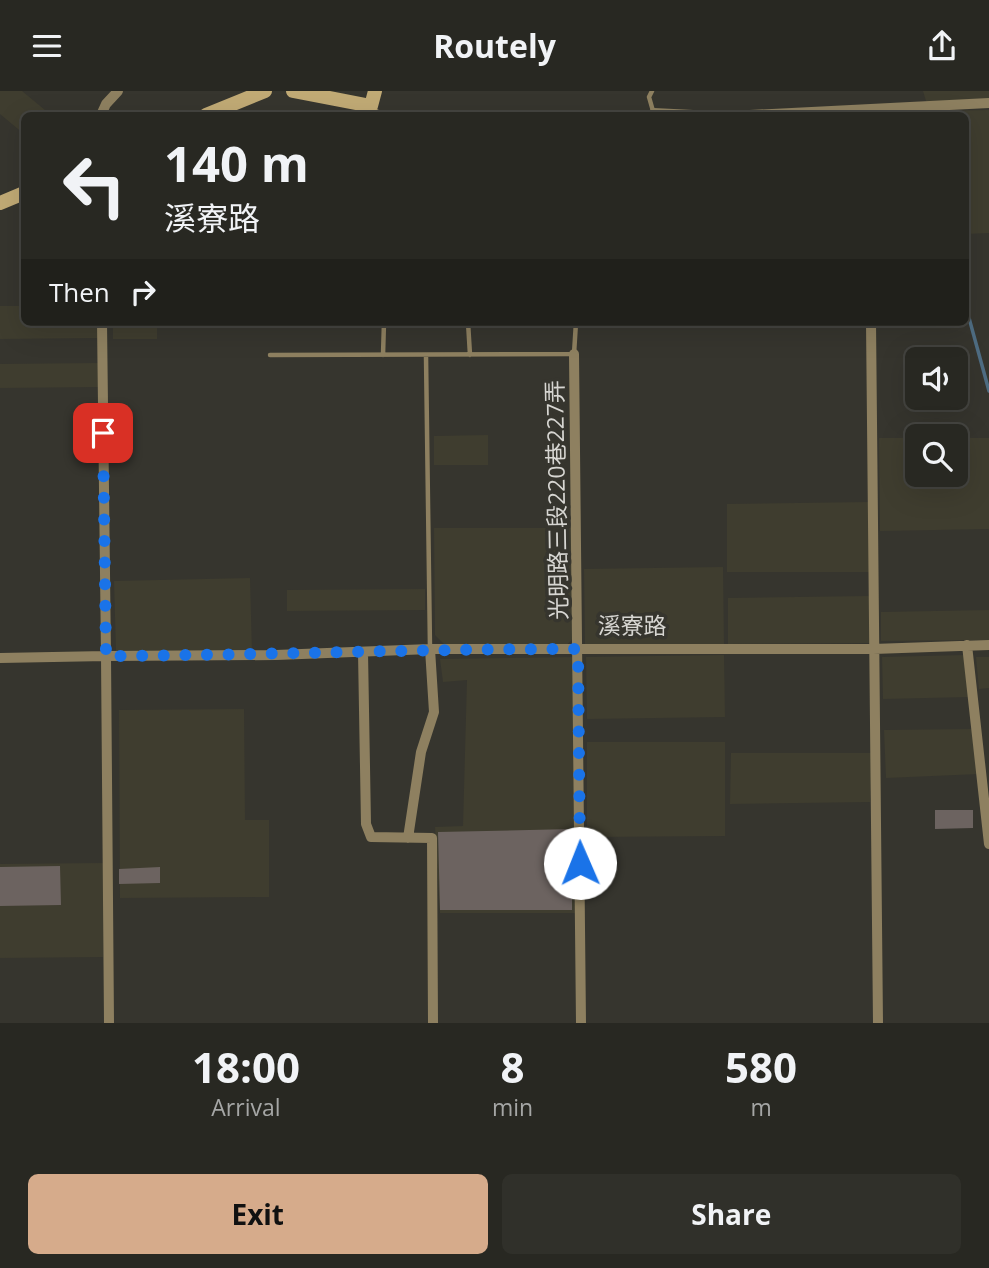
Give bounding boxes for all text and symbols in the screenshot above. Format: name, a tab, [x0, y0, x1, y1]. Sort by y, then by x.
text: Routely	[433, 24, 556, 67]
icon: menu	[28, 27, 66, 65]
icon: share	[923, 27, 961, 65]
text: 140 m	[164, 130, 309, 196]
icon: left	[49, 140, 140, 231]
text: 溪寮路	[164, 196, 260, 239]
icon: right	[124, 273, 162, 311]
text: Then	[49, 274, 110, 310]
map controls	[905, 347, 968, 487]
button: sound	[905, 347, 968, 410]
street label: 光明路三段220巷227弄	[538, 380, 574, 620]
pin	[73, 403, 133, 463]
icon: arrive	[84, 414, 122, 452]
button: search	[905, 424, 968, 487]
street label: 溪寮路	[598, 609, 667, 641]
position arrow	[543, 826, 617, 900]
text: 18:00	[192, 1038, 300, 1095]
text: 8	[500, 1038, 525, 1095]
text: 580	[725, 1038, 797, 1095]
text: Arrival	[211, 1091, 281, 1123]
text: min	[492, 1091, 533, 1123]
text: m	[750, 1091, 772, 1123]
button: Exit	[28, 1174, 488, 1254]
button: Share	[502, 1174, 961, 1254]

